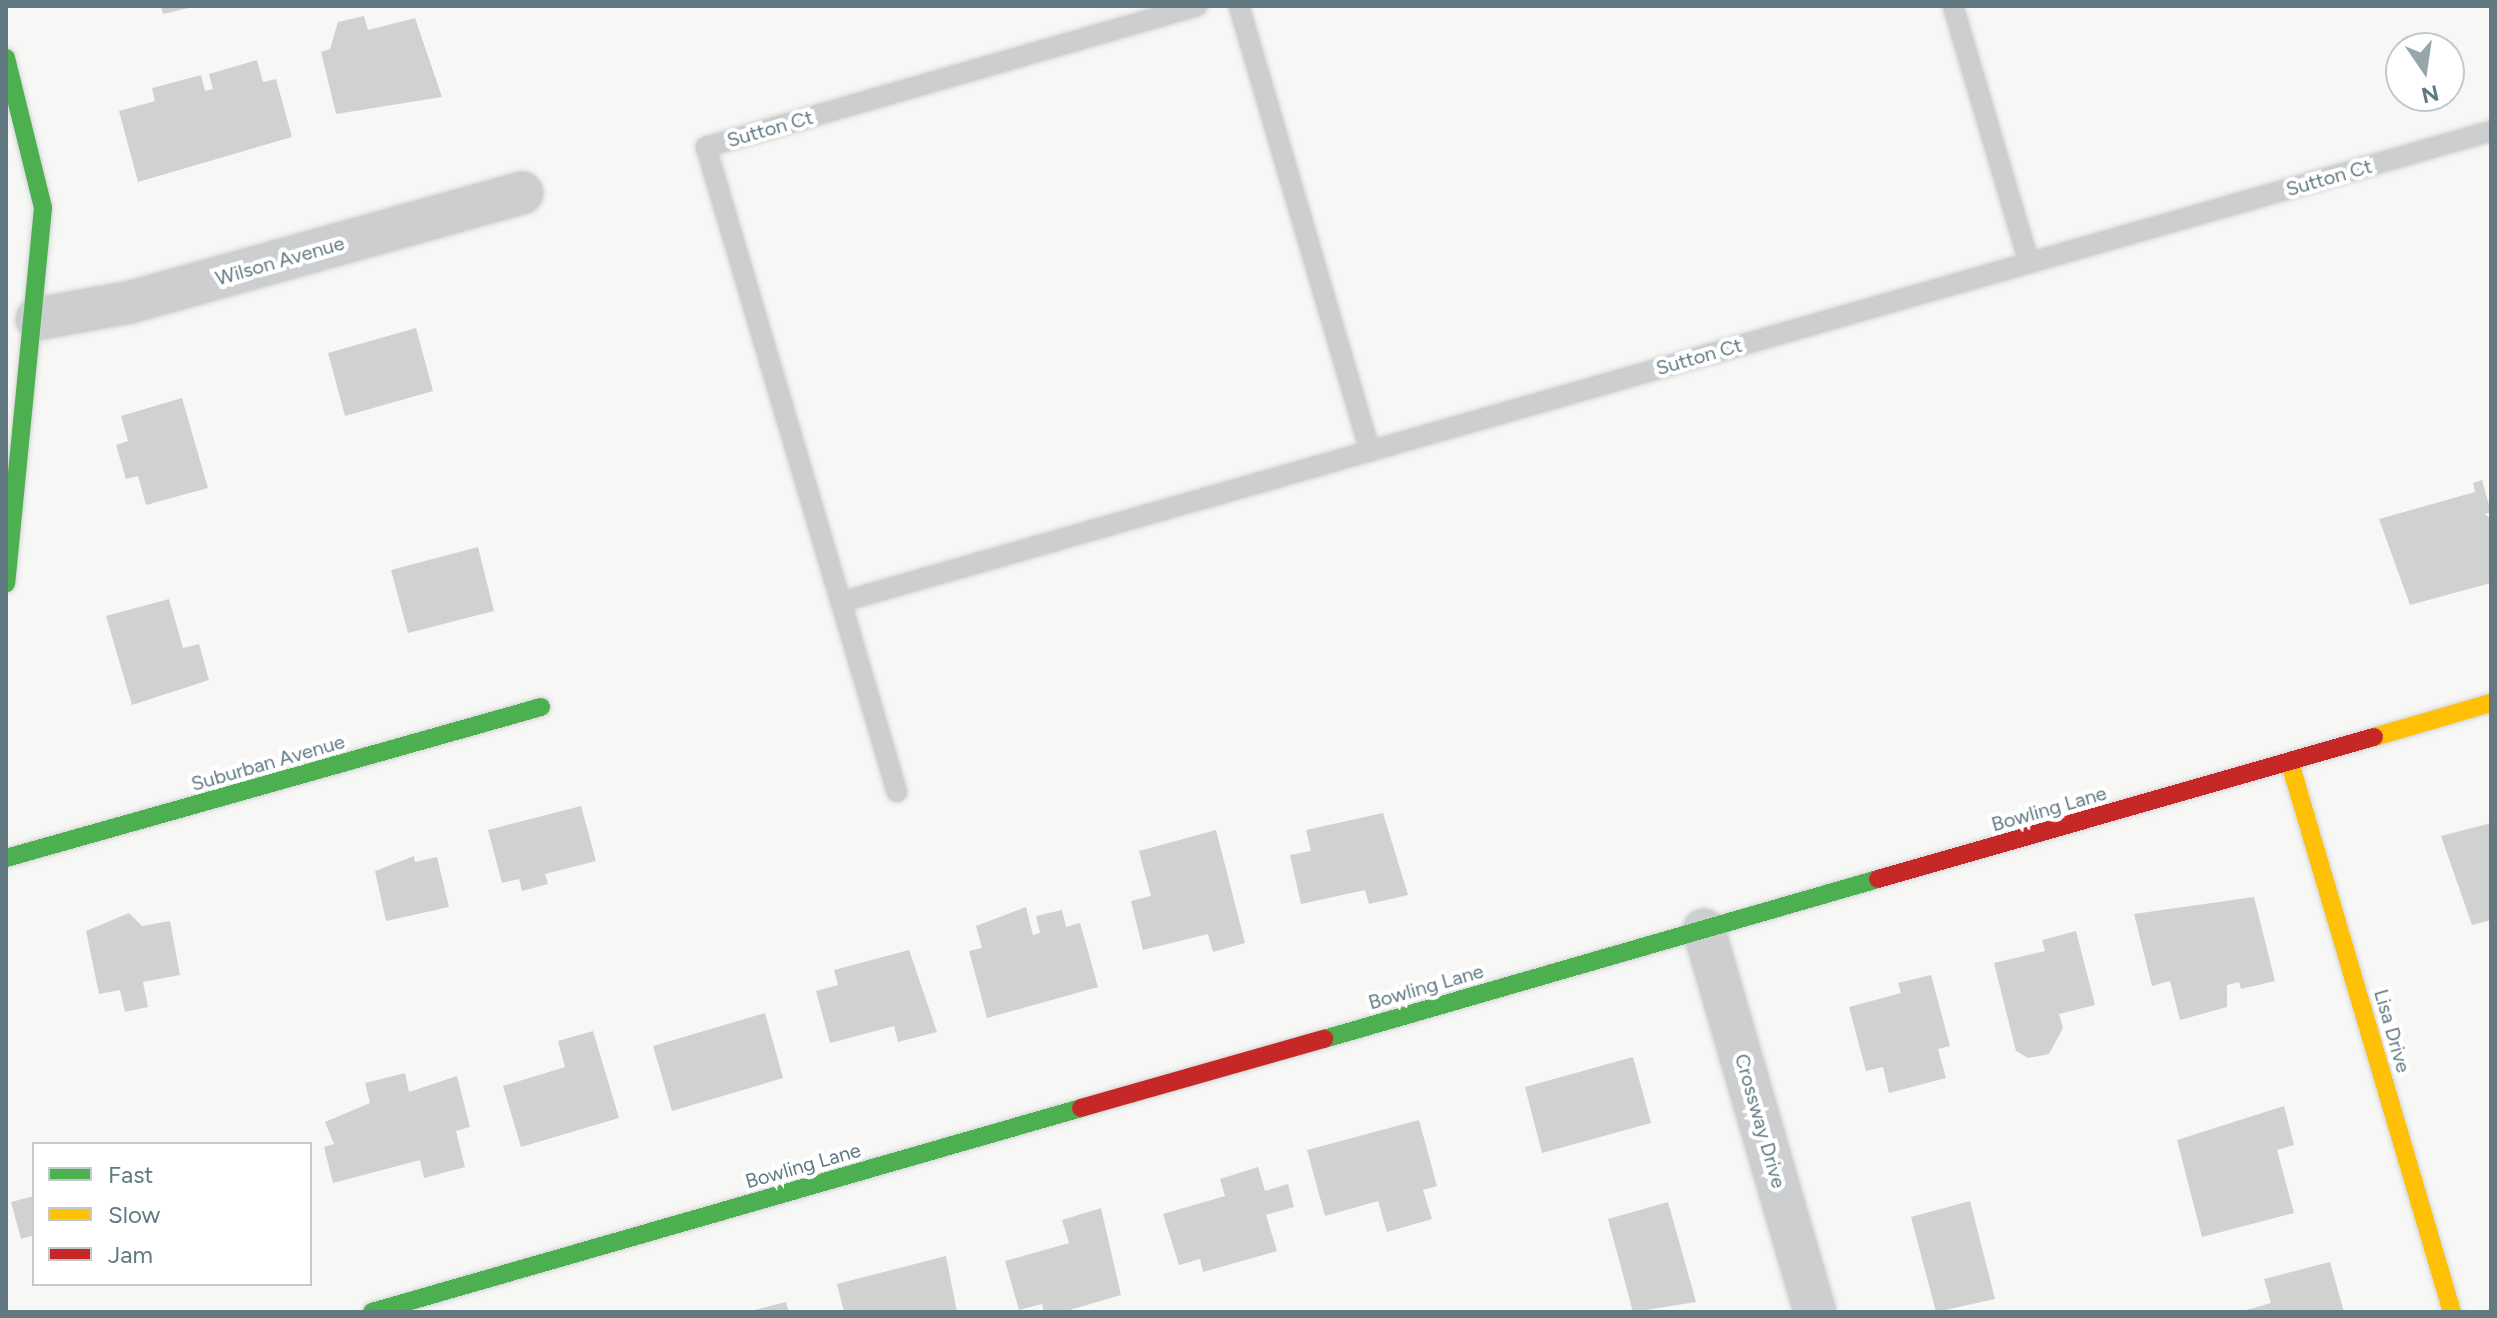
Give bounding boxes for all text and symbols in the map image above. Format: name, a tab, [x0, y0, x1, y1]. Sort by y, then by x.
north arrow	[2385, 32, 2465, 112]
text: N	[2419, 79, 2441, 109]
street label: Sutton Ct	[724, 105, 816, 153]
street label: Sutton Ct	[2283, 154, 2375, 202]
street label: Wilson Avenue	[213, 231, 347, 291]
street label: Sutton Ct	[1653, 333, 1745, 381]
street label: Suburban Avenue	[188, 730, 348, 796]
street label: Bowling Lane	[1989, 781, 2109, 837]
street label: Bowling Lane	[1366, 959, 1486, 1015]
street label: Lisa Drive	[2369, 986, 2415, 1076]
street label: Crossway Drive	[1729, 1051, 1791, 1191]
street label: Bowling Lane	[743, 1138, 863, 1194]
legend	[32, 1142, 312, 1286]
text: Fast	[108, 1160, 153, 1189]
text: Slow	[108, 1200, 160, 1229]
text: Jam	[108, 1240, 153, 1269]

